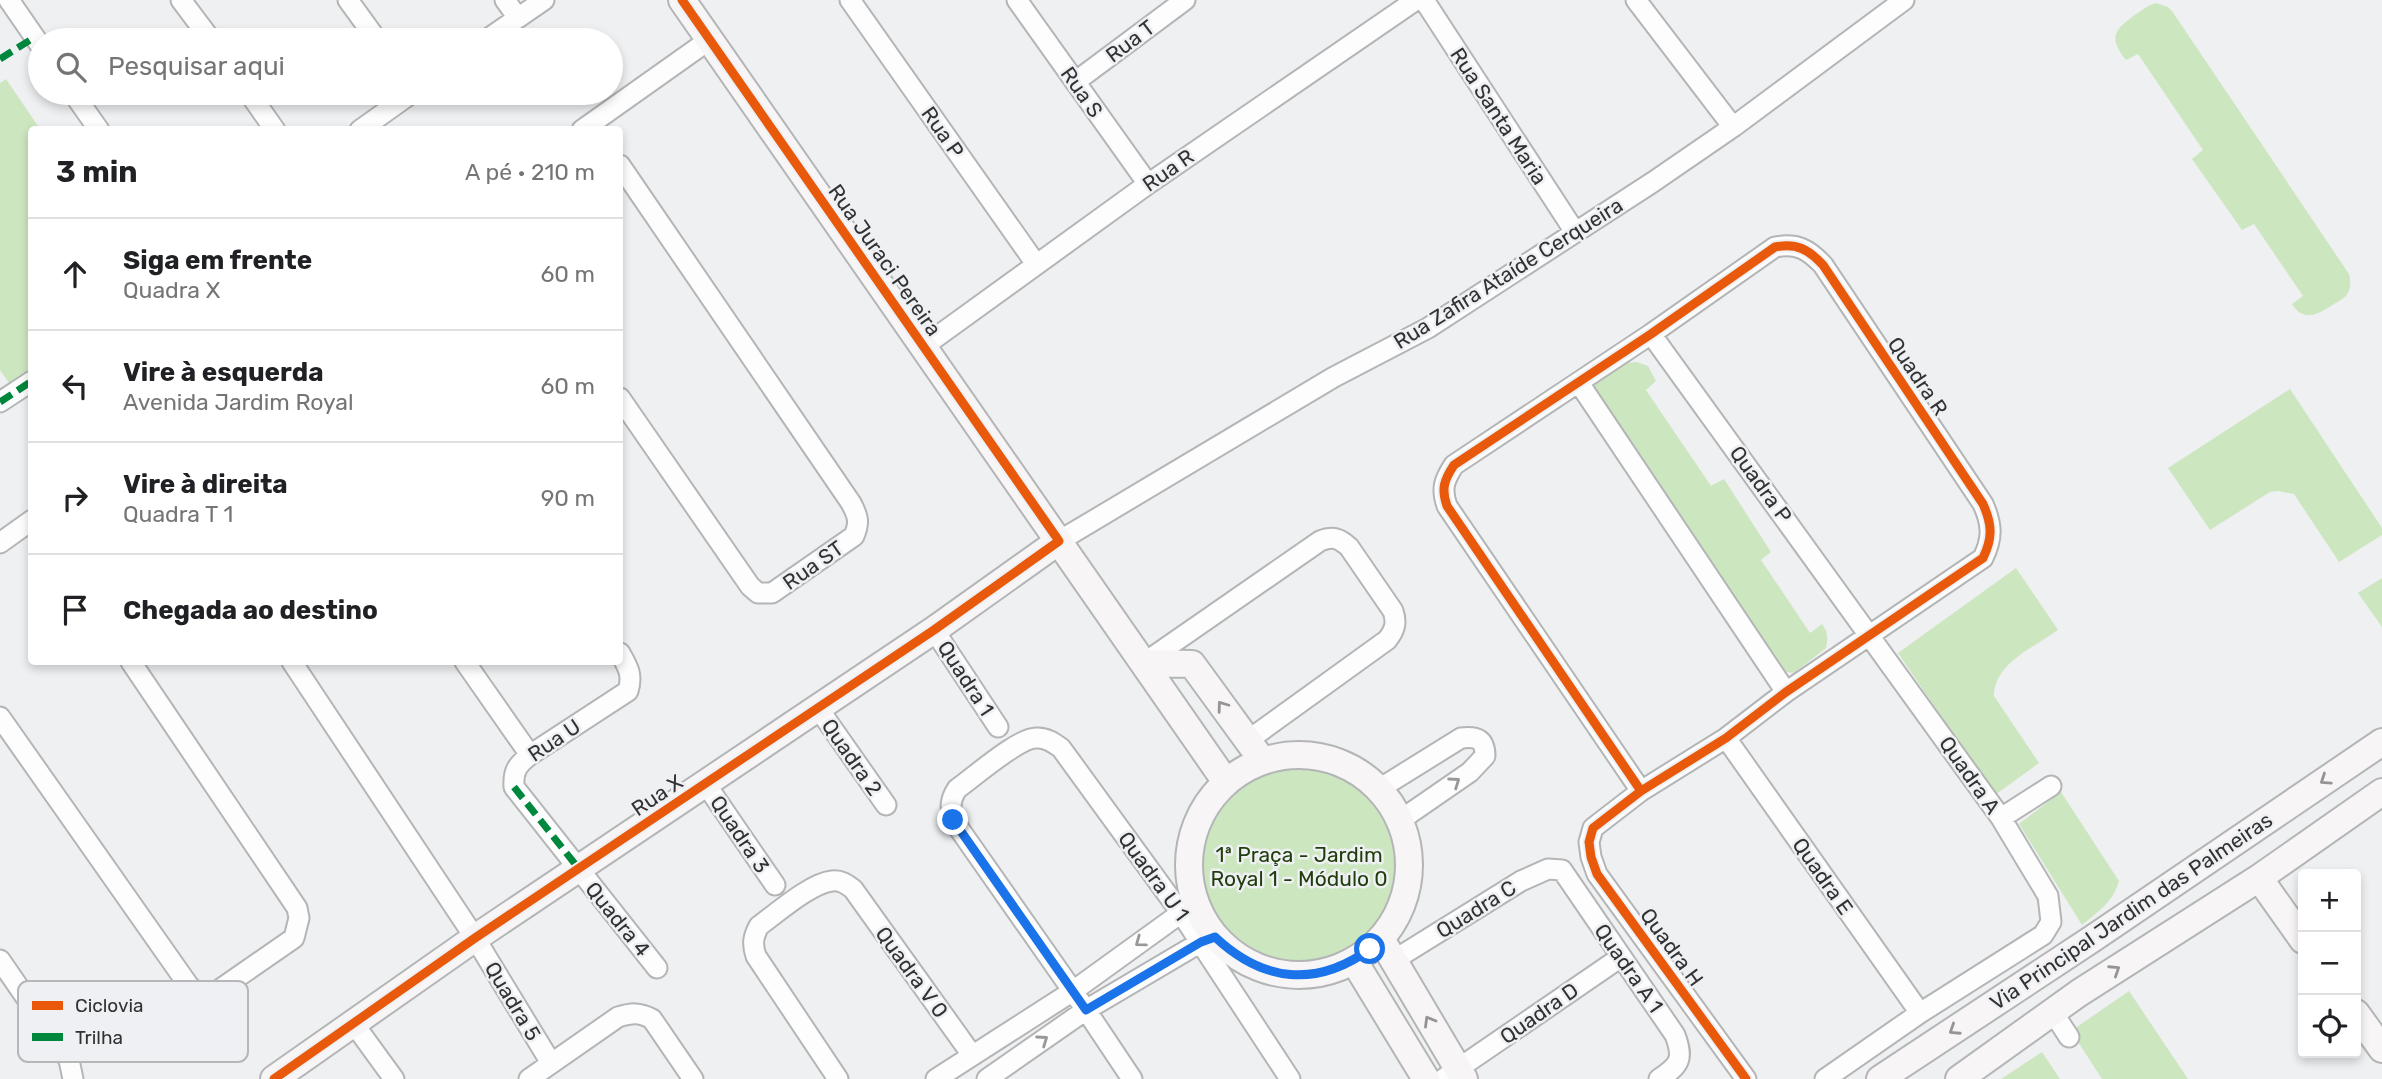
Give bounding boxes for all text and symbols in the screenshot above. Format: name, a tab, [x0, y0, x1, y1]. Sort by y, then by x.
street label: Rua T	[1101, 15, 1159, 67]
search box	[28, 28, 623, 105]
street label: Rua Santa Maria	[1445, 43, 1553, 189]
icon: search	[52, 48, 90, 86]
text: Pesquisar aqui	[108, 51, 285, 82]
street label: Rua S	[1056, 62, 1108, 122]
street label: Rua P	[917, 102, 969, 162]
street label: Rua R	[1138, 143, 1198, 197]
text: 3 min	[56, 154, 138, 190]
text: A pé · 210 m	[465, 158, 595, 186]
street label: Rua Juraci Pereira	[823, 179, 947, 341]
street label: Rua Zafira Ataíde Cerqueira	[1389, 192, 1627, 354]
text: Siga em frente	[123, 245, 312, 276]
icon: ahead	[56, 255, 94, 293]
text: 60 m	[540, 260, 595, 288]
text: Quadra X	[123, 276, 220, 304]
street label: Quadra R	[1883, 332, 1953, 420]
text: Vire à esquerda	[123, 357, 324, 388]
icon: left	[56, 367, 94, 405]
text: 60 m	[540, 372, 595, 400]
text: Avenida Jardim Royal	[123, 388, 354, 416]
street label: Quadra P	[1725, 441, 1797, 527]
text: Vire à direita	[123, 469, 288, 500]
icon: right	[56, 479, 94, 517]
text: 90 m	[541, 484, 595, 512]
text: Quadra T 1	[123, 500, 233, 528]
street label: Rua ST	[778, 535, 848, 595]
icon: arrive	[56, 591, 94, 629]
text: Chegada ao destino	[123, 595, 378, 626]
street label: Quadra 1	[933, 636, 999, 720]
one-way arrow	[1218, 701, 1230, 714]
street label: Rua U	[523, 713, 585, 767]
street label: Quadra 2	[817, 714, 887, 800]
street label: Quadra A	[1934, 731, 2006, 819]
street label: Rua X	[627, 769, 687, 821]
one-way arrow	[2320, 772, 2333, 785]
one-way arrow	[1447, 778, 1460, 790]
street label: Quadra 3	[705, 790, 775, 878]
route end	[937, 804, 968, 835]
street label: Via Principal Jardim das Palmeiras	[1985, 807, 2277, 1015]
street label: Quadra U 1	[1113, 826, 1195, 926]
street label: Quadra E	[1787, 833, 1859, 919]
park label: 1ª Praça - Jardim Royal 1 - Módulo 0	[1210, 842, 1388, 891]
map controls	[2298, 869, 2361, 1058]
button: +	[2298, 869, 2361, 932]
street label: Quadra C	[1431, 875, 1521, 943]
street label: Quadra 4	[580, 877, 656, 961]
street label: Quadra H	[1635, 903, 1709, 991]
street label: Quadra A 1	[1589, 919, 1669, 1017]
street label: Quadra V 0	[871, 922, 953, 1022]
button: −	[2298, 932, 2361, 995]
route start	[1354, 933, 1385, 964]
one-way arrow	[1135, 934, 1148, 946]
street label: Quadra 5	[480, 957, 546, 1045]
one-way arrow	[2107, 966, 2120, 978]
street label: Quadra D	[1495, 977, 1583, 1049]
legend	[18, 981, 248, 1062]
text: Ciclovia	[75, 994, 144, 1017]
button: locate	[2298, 995, 2361, 1058]
one-way arrow	[1424, 1015, 1437, 1028]
one-way arrow	[1949, 1022, 1962, 1035]
text: Trilha	[75, 1026, 123, 1049]
one-way arrow	[1035, 1036, 1048, 1048]

